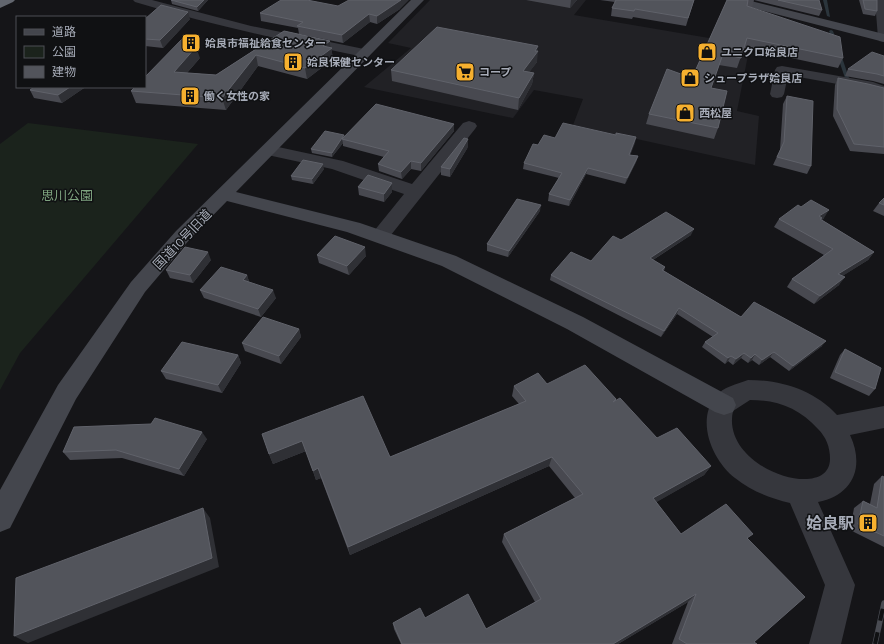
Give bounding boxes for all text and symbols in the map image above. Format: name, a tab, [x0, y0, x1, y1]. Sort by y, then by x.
legend	[16, 16, 146, 88]
text: 道路	[52, 25, 76, 39]
building icon: 姶良市福祉給食センター	[180, 32, 202, 54]
place label: 姶良市福祉給食センター	[205, 37, 326, 50]
shop icon: ユニクロ姶良店	[696, 41, 718, 63]
text: 公園	[52, 45, 76, 59]
place label: ユニクロ姶良店	[721, 46, 798, 59]
building icon: 姶良保健センター	[282, 51, 304, 73]
place label: 姶良保健センター	[307, 56, 395, 69]
supermarket icon: コープ	[454, 61, 476, 83]
text: 建物	[52, 65, 76, 79]
place label: コープ	[479, 66, 511, 79]
shop icon: シュープラザ姶良店	[679, 67, 701, 89]
place label: シュープラザ姶良店	[704, 72, 802, 85]
building icon: 働く女性の家	[179, 85, 201, 107]
place label: 働く女性の家	[203, 90, 270, 103]
shop icon: 西松屋	[674, 102, 696, 124]
place label: 西松屋	[699, 107, 732, 120]
park label: 思川公園	[41, 188, 93, 203]
street label: 国道10号旧道	[150, 206, 215, 272]
building icon: 姶良駅	[857, 512, 879, 534]
place label: 姶良駅	[806, 514, 854, 533]

